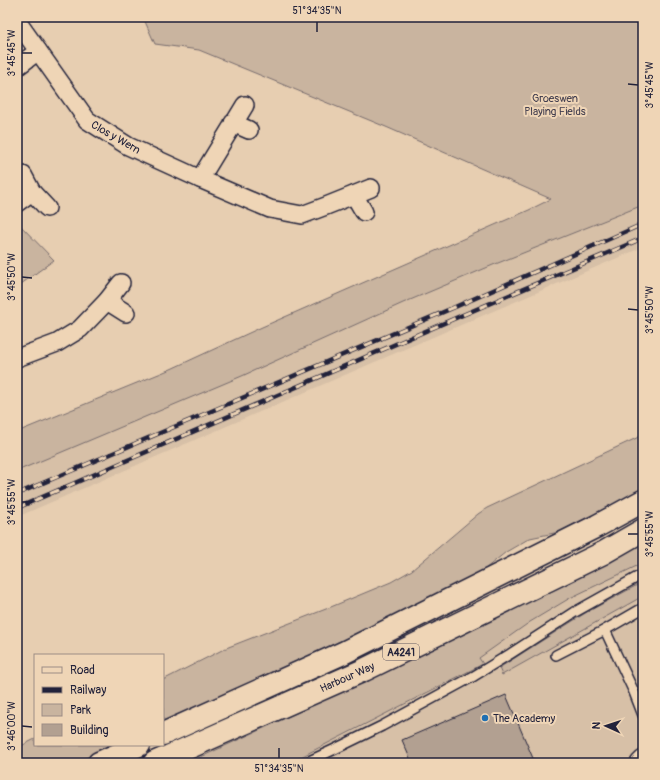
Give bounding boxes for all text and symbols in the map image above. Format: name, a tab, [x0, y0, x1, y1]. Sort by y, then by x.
text: 51°34'35"N	[293, 5, 342, 17]
text: 3°45'45"W	[6, 29, 18, 76]
text: 3°45'45"W	[644, 61, 656, 108]
park label: Groeswen Playing Fields	[524, 92, 586, 118]
street label: Clos y Wern	[89, 118, 143, 157]
text: 3°45'50"W	[6, 253, 18, 301]
text: 3°45'50"W	[644, 286, 656, 334]
text: 3°45'55"W	[6, 478, 18, 525]
text: 3°45'55"W	[644, 510, 656, 557]
road number: A4241	[383, 644, 419, 660]
legend	[34, 654, 164, 746]
street label: Harbour Way	[318, 660, 377, 695]
text: Road	[70, 663, 95, 678]
text: Railway	[70, 683, 106, 698]
text: 3°46'00"W	[6, 701, 18, 751]
text: Park	[70, 703, 91, 718]
north arrow	[586, 706, 626, 746]
place label: The Academy	[493, 712, 555, 725]
marker: The Academy	[480, 713, 490, 723]
text: N	[590, 721, 603, 730]
text: Building	[70, 723, 109, 738]
text: 51°34'35"N	[255, 763, 304, 775]

